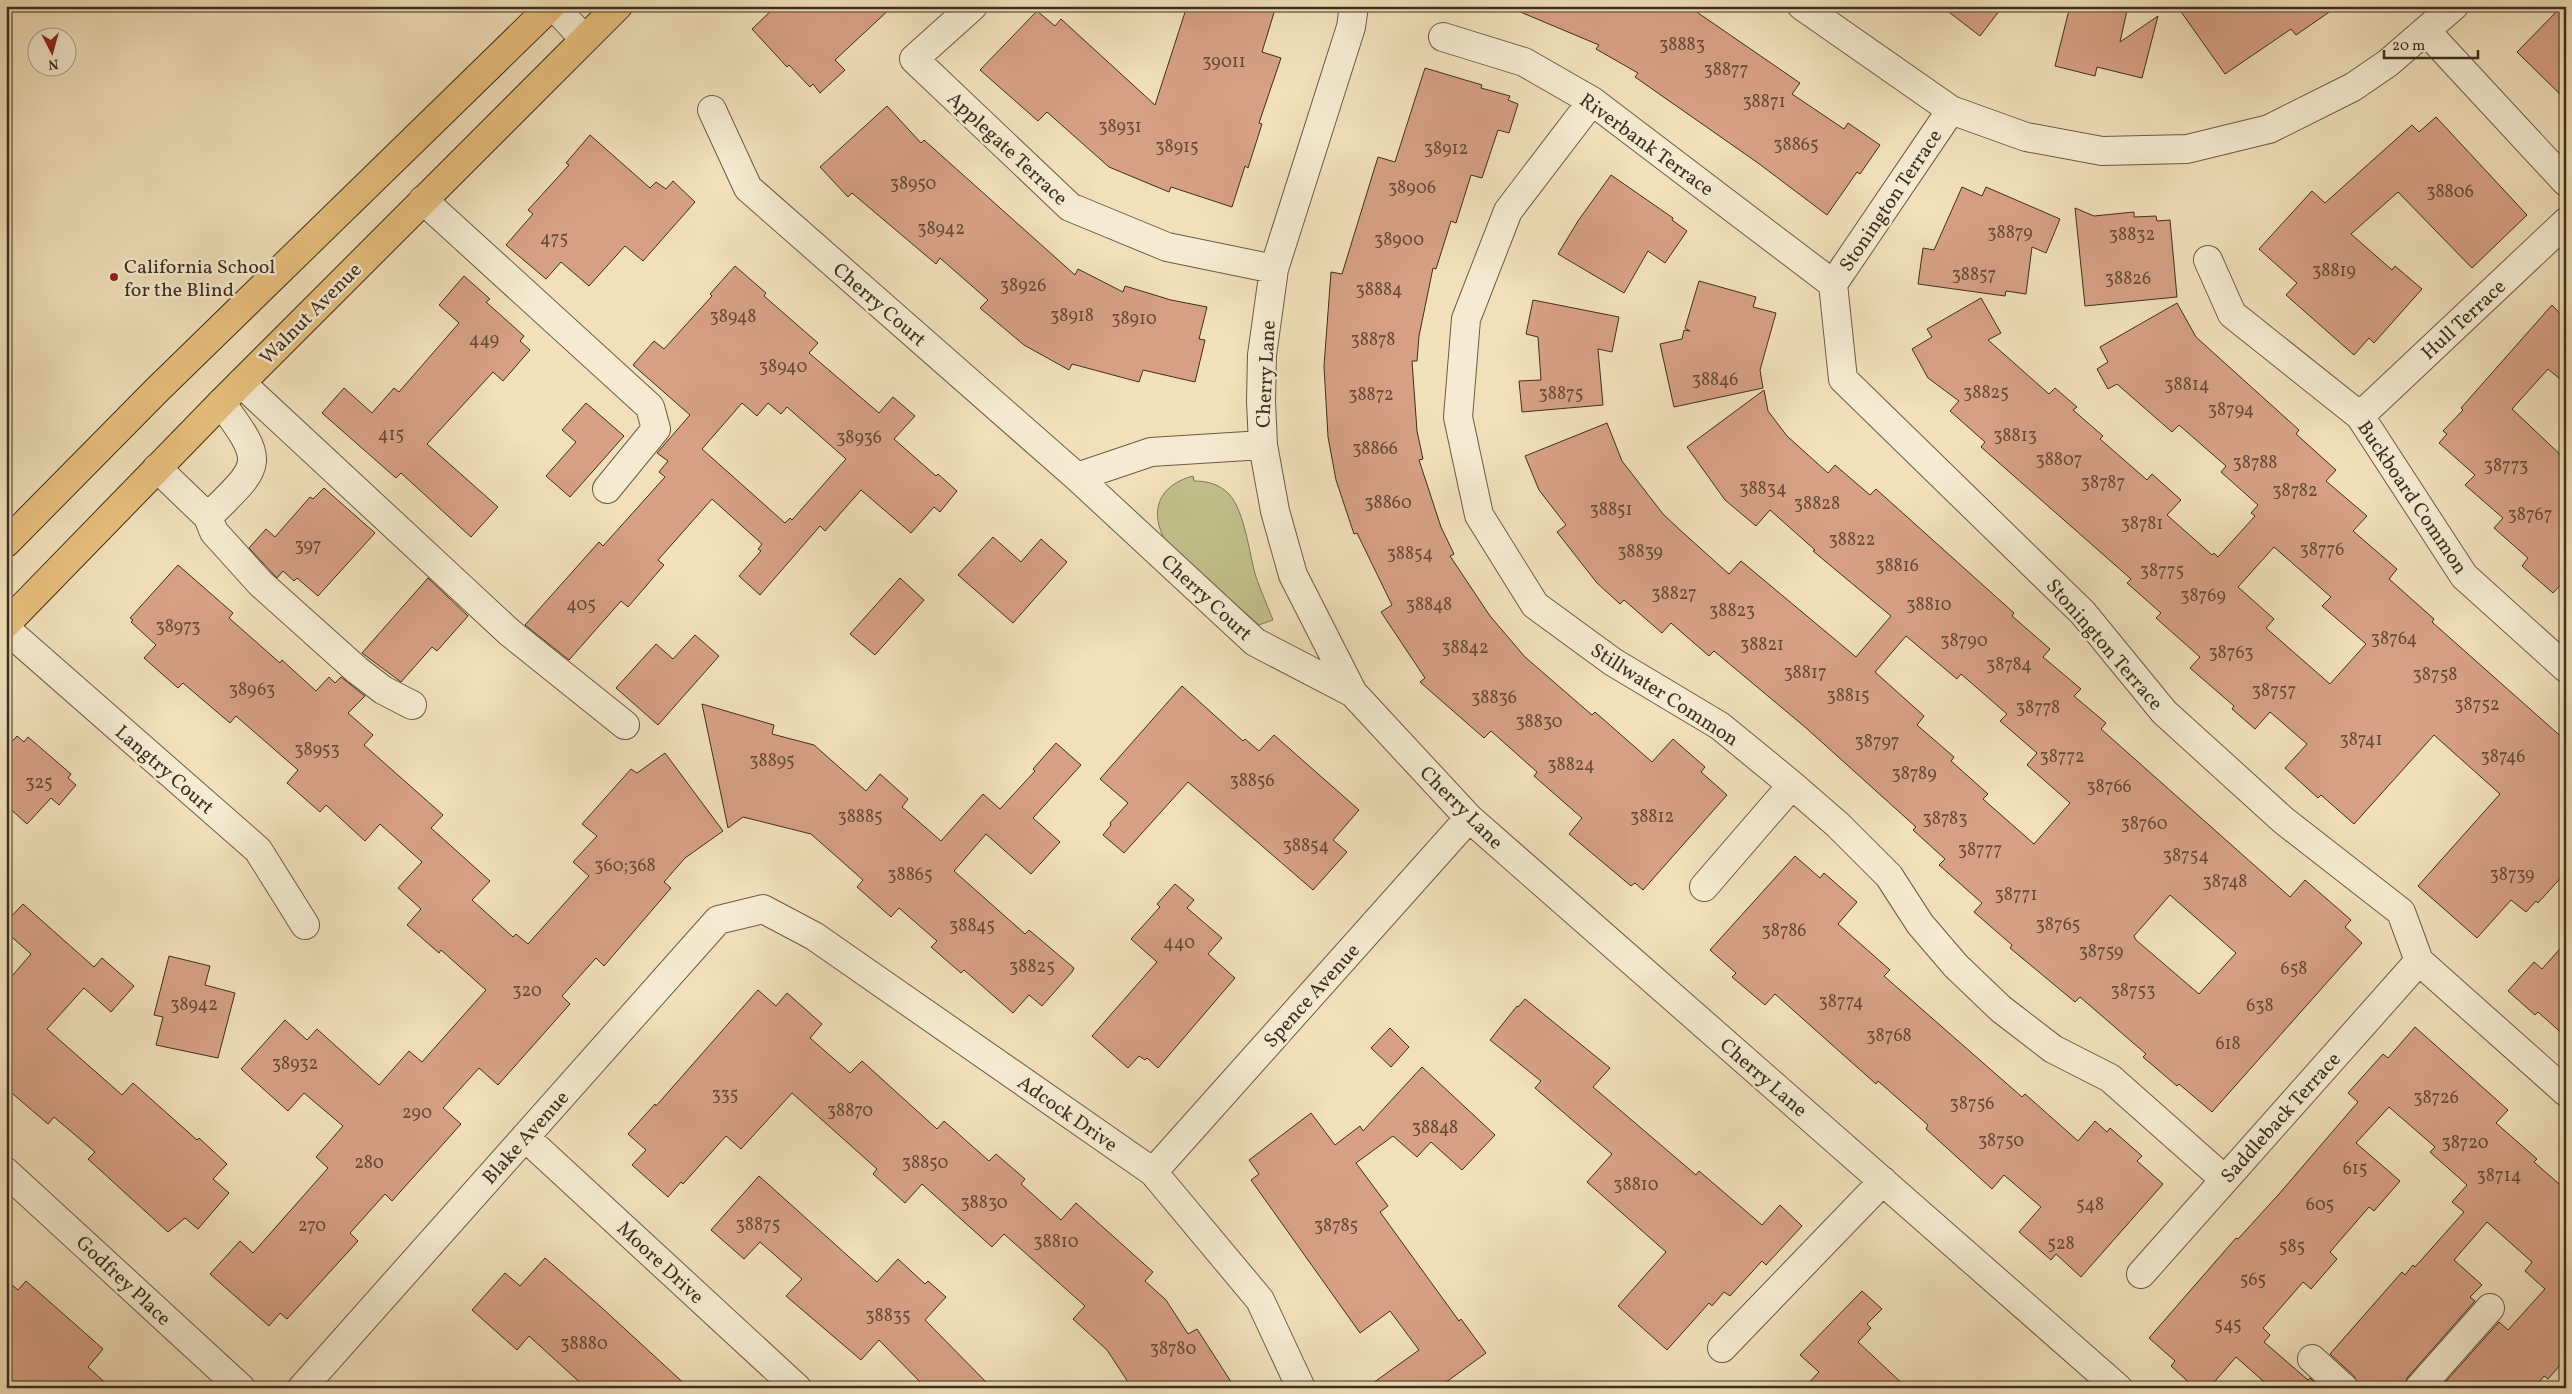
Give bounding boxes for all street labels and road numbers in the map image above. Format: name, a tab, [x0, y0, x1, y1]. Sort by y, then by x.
street label: Applegate Terrace	[940, 86, 1073, 213]
street label: Riverbank Terrace	[1573, 87, 1719, 204]
street label: Stonington Terrace	[1834, 124, 1950, 278]
street label: Walnut Avenue	[254, 257, 369, 372]
street label: Cherry Court	[826, 257, 932, 354]
street label: Hull Terrace	[2416, 274, 2513, 367]
street label: Cherry Lane	[1250, 319, 1284, 429]
street label: Buckboard Common	[2349, 416, 2473, 581]
street label: Cherry Court	[1154, 549, 1258, 648]
street label: Stonington Terrace	[2038, 573, 2169, 717]
street label: Stillwater Common	[1584, 637, 1744, 754]
street label: Langtry Court	[108, 719, 219, 822]
street label: Cherry Lane	[1412, 760, 1509, 857]
street label: Spence Avenue	[1258, 938, 1367, 1055]
street label: Cherry Lane	[1713, 1033, 1813, 1125]
street label: Saddleback Terrace	[2215, 1047, 2348, 1190]
street label: Adcock Drive	[1011, 1070, 1123, 1160]
street label: Blake Avenue	[477, 1085, 576, 1192]
street label: Moore Drive	[610, 1216, 709, 1311]
street label: Godfrey Place	[69, 1230, 177, 1333]

